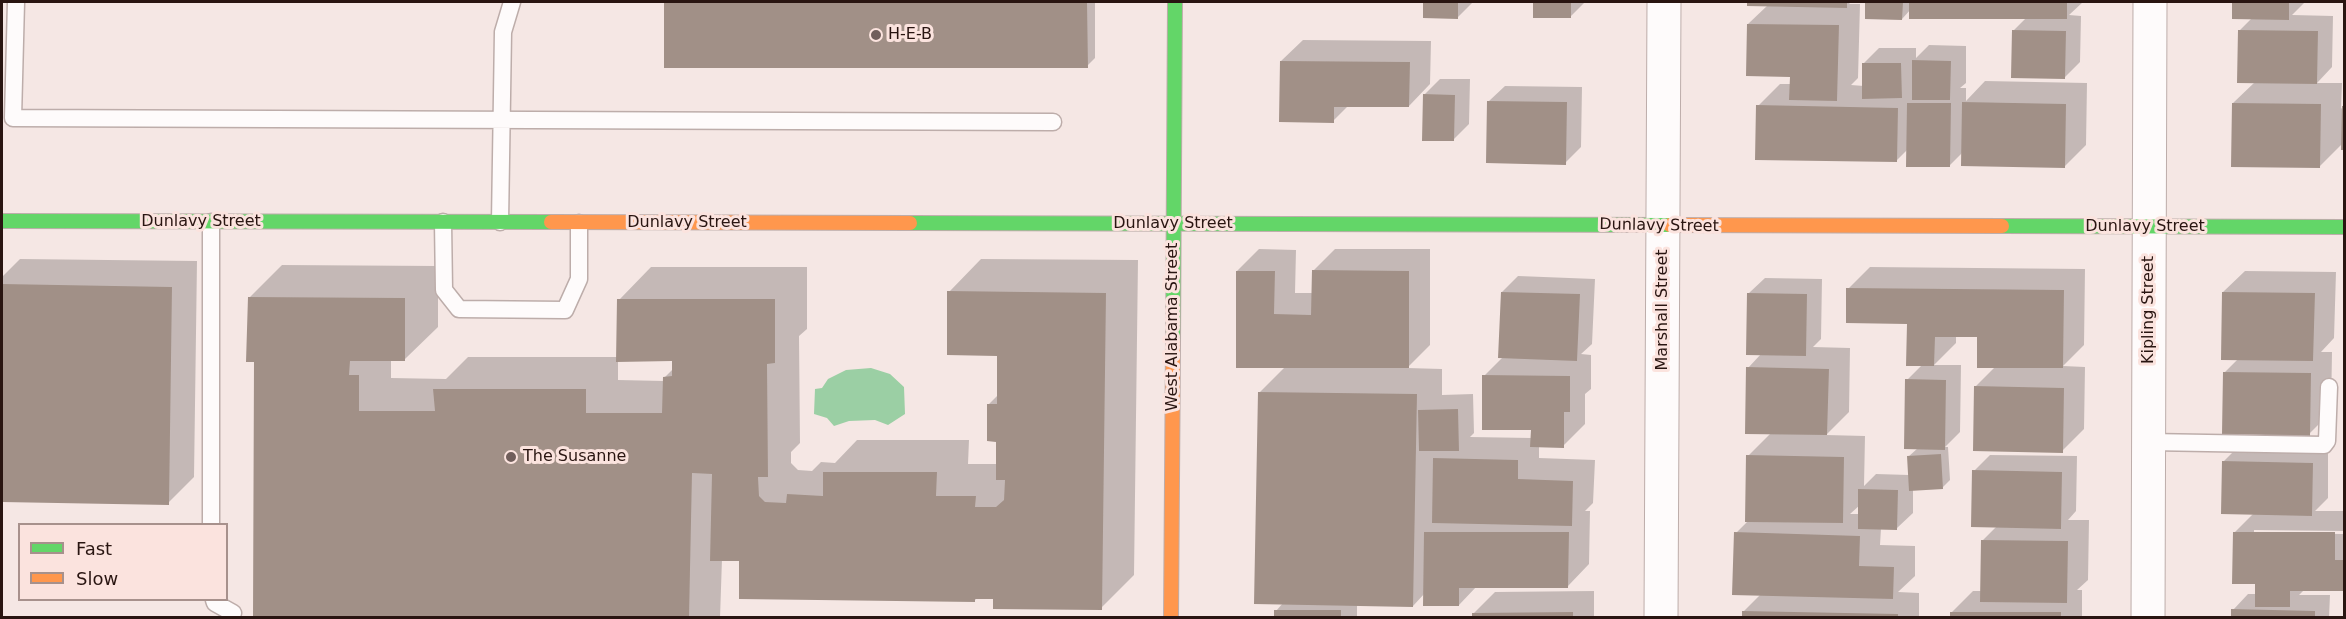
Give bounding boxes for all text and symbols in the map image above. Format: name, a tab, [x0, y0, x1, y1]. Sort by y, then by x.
place label: H-E-B	[888, 25, 932, 45]
marker: H-E-B	[869, 28, 883, 42]
street label: Dunlavy Street	[141, 212, 261, 232]
street label: Dunlavy Street	[627, 213, 747, 233]
street label: Dunlavy Street	[1113, 214, 1233, 234]
street label: Dunlavy Street	[1599, 215, 1719, 237]
street label: Dunlavy Street	[2085, 217, 2205, 237]
street label: West Alabama Street	[1163, 243, 1183, 411]
street label: Marshall Street	[1653, 249, 1673, 371]
street label: Kipling Street	[2139, 256, 2159, 364]
place label: The Susanne	[523, 447, 626, 467]
marker: The Susanne	[504, 450, 518, 464]
legend	[18, 523, 228, 601]
text: Fast	[76, 538, 112, 559]
text: Slow	[76, 568, 118, 589]

